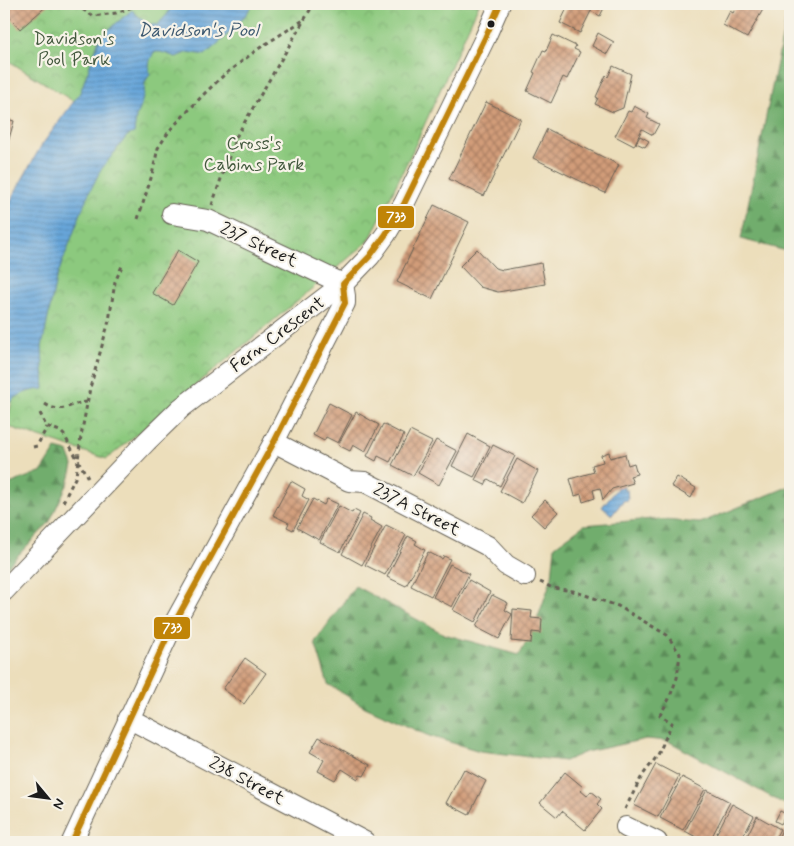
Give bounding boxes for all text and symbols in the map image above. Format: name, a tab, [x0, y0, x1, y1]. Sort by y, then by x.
water label: Davidson's Pool	[138, 18, 261, 43]
unlabelled marker	[486, 19, 496, 29]
park label: Davidson's Pool Park	[34, 27, 114, 72]
park label: Cross's Cabins Park	[204, 132, 304, 177]
line badge: 733	[377, 205, 415, 229]
text: 733	[386, 208, 406, 226]
street label: 237 Street	[216, 217, 302, 273]
street label: Fern Crescent	[225, 291, 330, 378]
street label: 237A Street	[369, 478, 465, 542]
line badge: 733	[153, 616, 191, 640]
text: 733	[162, 619, 182, 637]
street label: 238 Street	[204, 751, 289, 811]
north arrow	[22, 774, 72, 824]
text: N	[48, 795, 69, 812]

